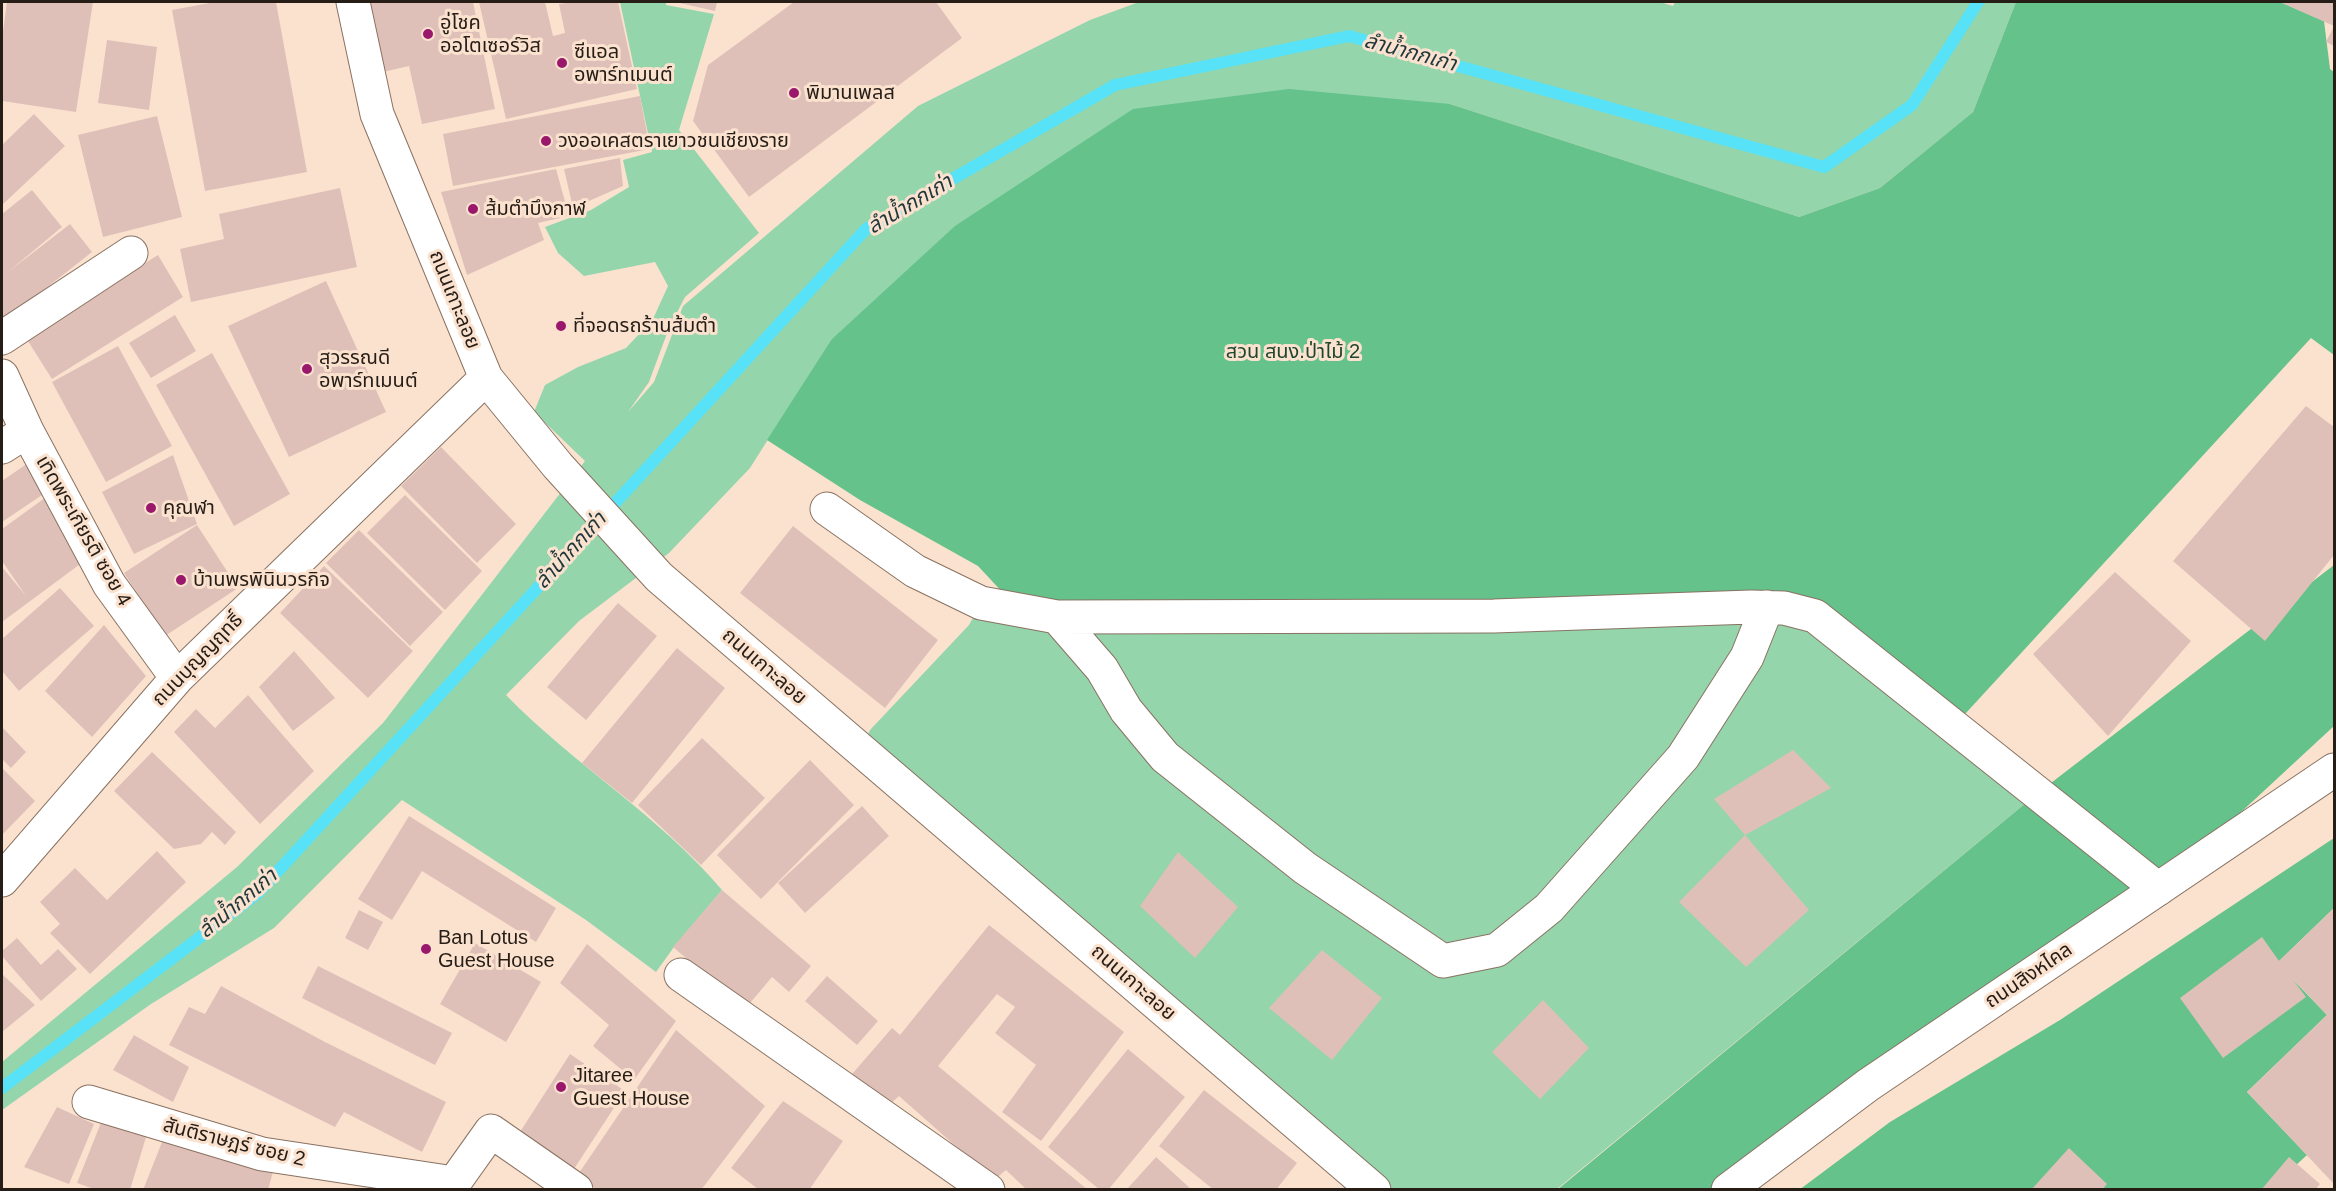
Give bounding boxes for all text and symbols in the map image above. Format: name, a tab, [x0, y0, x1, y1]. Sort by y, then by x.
place label: อู่โชค ออโตเซอร์วิส	[440, 11, 541, 58]
marker: อู่โชค ออโตเซอร์วิส	[421, 27, 435, 41]
water label: ลำน้ำกกเก่า	[1361, 29, 1459, 77]
place label: ซีแอล อพาร์ทเมนต์	[574, 40, 673, 87]
marker: ซีแอล อพาร์ทเมนต์	[555, 56, 569, 70]
place label: พิมานเพลส	[806, 81, 895, 105]
marker: พิมานเพลส	[787, 86, 801, 100]
place label: วงออเคสตราเยาวชนเชียงราย	[558, 129, 789, 153]
marker: วงออเคสตราเยาวชนเชียงราย	[539, 134, 553, 148]
water label: ลำน้ำกกเก่า	[863, 170, 957, 240]
place label: ส้มตำบึงกาฬ	[485, 197, 586, 221]
marker: ส้มตำบึงกาฬ	[466, 202, 480, 216]
street label: ถนนเกาะลอย	[423, 247, 485, 353]
place label: ที่จอดรถร้านส้มตำ	[573, 314, 716, 338]
marker: ที่จอดรถร้านส้มตำ	[554, 319, 568, 333]
park label: สวน สนง.ป่าไม้ 2	[1226, 340, 1360, 364]
place label: สุวรรณดี อพาร์ทเมนต์	[319, 346, 418, 393]
marker: สุวรรณดี อพาร์ทเมนต์	[300, 362, 314, 376]
street label: เทิดพระเกียรติ ซอย 4	[30, 451, 136, 611]
place label: คุณฬา	[163, 496, 215, 520]
marker: คุณฬา	[144, 501, 158, 515]
water label: ลำน้ำกกเก่า	[530, 507, 612, 595]
place label: บ้านพรพินินวรกิจ	[193, 568, 330, 592]
marker: บ้านพรพินินวรกิจ	[174, 573, 188, 587]
street label: ถนนบุญญฤทธิ์	[148, 608, 248, 712]
street label: ถนนเกาะลอย	[717, 624, 811, 710]
water label: ลำน้ำกกเก่า	[194, 864, 282, 944]
place label: Ban Lotus Guest House	[438, 926, 555, 973]
street label: ถนนสิงหไคล	[1981, 938, 2077, 1014]
street label: ถนนเกาะลอย	[1086, 940, 1180, 1026]
marker: Ban Lotus Guest House	[419, 942, 433, 956]
place label: Jitaree Guest House	[573, 1064, 690, 1111]
marker: Jitaree Guest House	[554, 1080, 568, 1094]
street label: สันติราษฎร์ ซอย 2	[160, 1114, 308, 1172]

